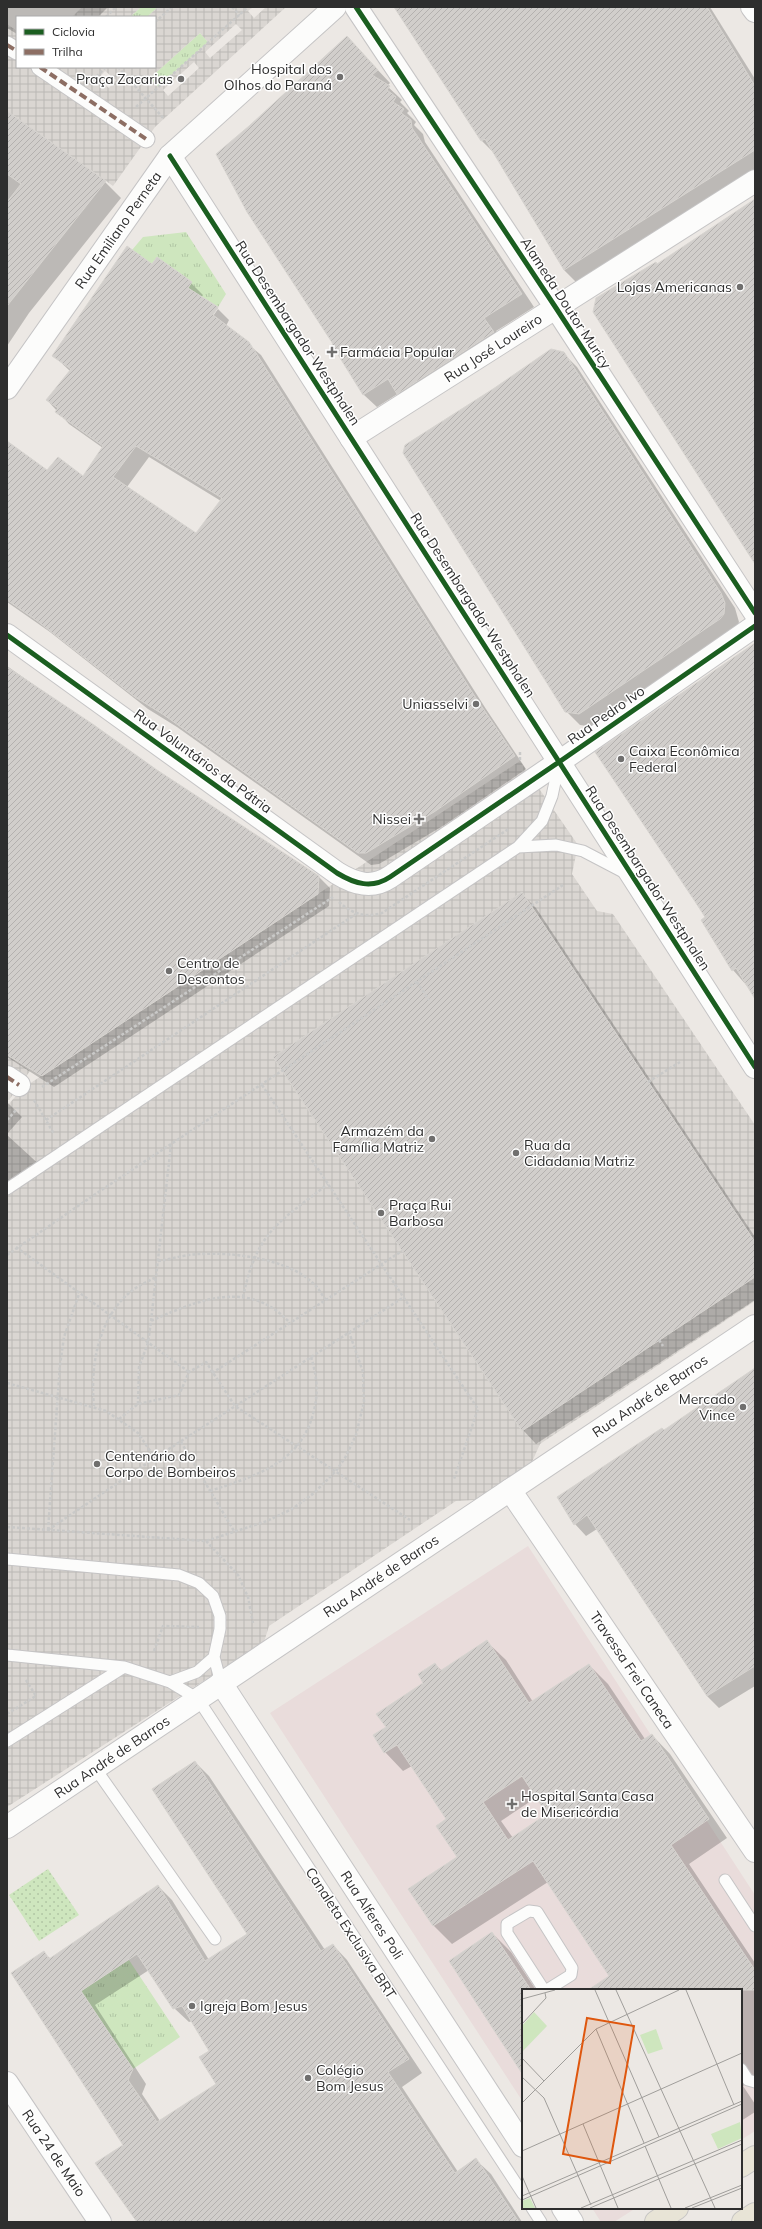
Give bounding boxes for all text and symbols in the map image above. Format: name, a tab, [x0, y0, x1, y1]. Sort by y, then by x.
legend	[16, 16, 156, 68]
text: Ciclovia	[52, 24, 95, 39]
text: Trilha	[52, 44, 83, 59]
place label: Hospital dos Olhos do Paraná	[224, 60, 332, 94]
place label: Praça Zacarias	[76, 70, 173, 88]
marker: Hospital dos Olhos do Paraná	[335, 72, 345, 82]
marker: Praça Zacarias	[176, 74, 186, 84]
street label: Rua Emiliano Perneta	[71, 168, 165, 292]
street label: Alameda Doutor Muricy	[517, 234, 616, 373]
street label: Rua Desembargador Westphalen	[231, 237, 365, 429]
place label: Lojas Americanas	[617, 278, 732, 296]
marker: Lojas Americanas	[735, 282, 745, 292]
street label: Rua José Loureiro	[441, 310, 545, 386]
place label: Farmácia Popular	[340, 343, 455, 361]
marker: Farmácia Popular	[327, 347, 337, 357]
street label: Rua Desembargador Westphalen	[406, 509, 540, 701]
street label: Rua Pedro Ivo	[564, 682, 648, 748]
place label: Uniasselvi	[402, 695, 468, 713]
marker: Uniasselvi	[471, 699, 481, 709]
street label: Rua Voluntários da Pátria	[130, 705, 276, 817]
place label: Caixa Econômica Federal	[629, 742, 740, 776]
marker: Caixa Econômica Federal	[616, 754, 626, 764]
street label: Rua Desembargador Westphalen	[581, 782, 715, 974]
place label: Nissei	[372, 810, 411, 828]
marker: Nissei	[414, 814, 424, 824]
place label: Centro de Descontos	[177, 954, 245, 988]
marker: Centro de Descontos	[164, 966, 174, 976]
place label: Armazém da Família Matriz	[333, 1122, 424, 1156]
marker: Armazém da Família Matriz	[427, 1134, 437, 1144]
place label: Rua da Cidadania Matriz	[524, 1136, 635, 1170]
marker: Rua da Cidadania Matriz	[511, 1148, 521, 1158]
place label: Praça Rui Barbosa	[389, 1196, 451, 1230]
marker: Praça Rui Barbosa	[376, 1208, 386, 1218]
street label: Rua André de Barros	[589, 1351, 711, 1441]
place label: Mercado Vince	[679, 1390, 735, 1424]
marker: Mercado Vince	[738, 1402, 748, 1412]
place label: Centenário do Corpo de Bombeiros	[105, 1447, 236, 1481]
marker: Centenário do Corpo de Bombeiros	[92, 1459, 102, 1469]
street label: Rua André de Barros	[320, 1531, 442, 1621]
street label: Travessa Frei Caneca	[586, 1608, 678, 1732]
street label: Rua André de Barros	[51, 1712, 173, 1802]
place label: Hospital Santa Casa de Misericórdia	[521, 1787, 654, 1821]
marker: Hospital Santa Casa de Misericórdia	[506, 1798, 518, 1810]
street label: Canaleta Exclusiva BRT	[302, 1864, 401, 2003]
street label: Rua Alferes Poli	[337, 1867, 407, 1963]
inset map	[522, 1989, 742, 2209]
place label: Igreja Bom Jesus	[200, 1997, 308, 2015]
marker: Igreja Bom Jesus	[187, 2001, 197, 2011]
place label: Colégio Bom Jesus	[316, 2061, 384, 2095]
marker: Colégio Bom Jesus	[303, 2073, 313, 2083]
street label: Rua 24 de Maio	[18, 2106, 90, 2200]

